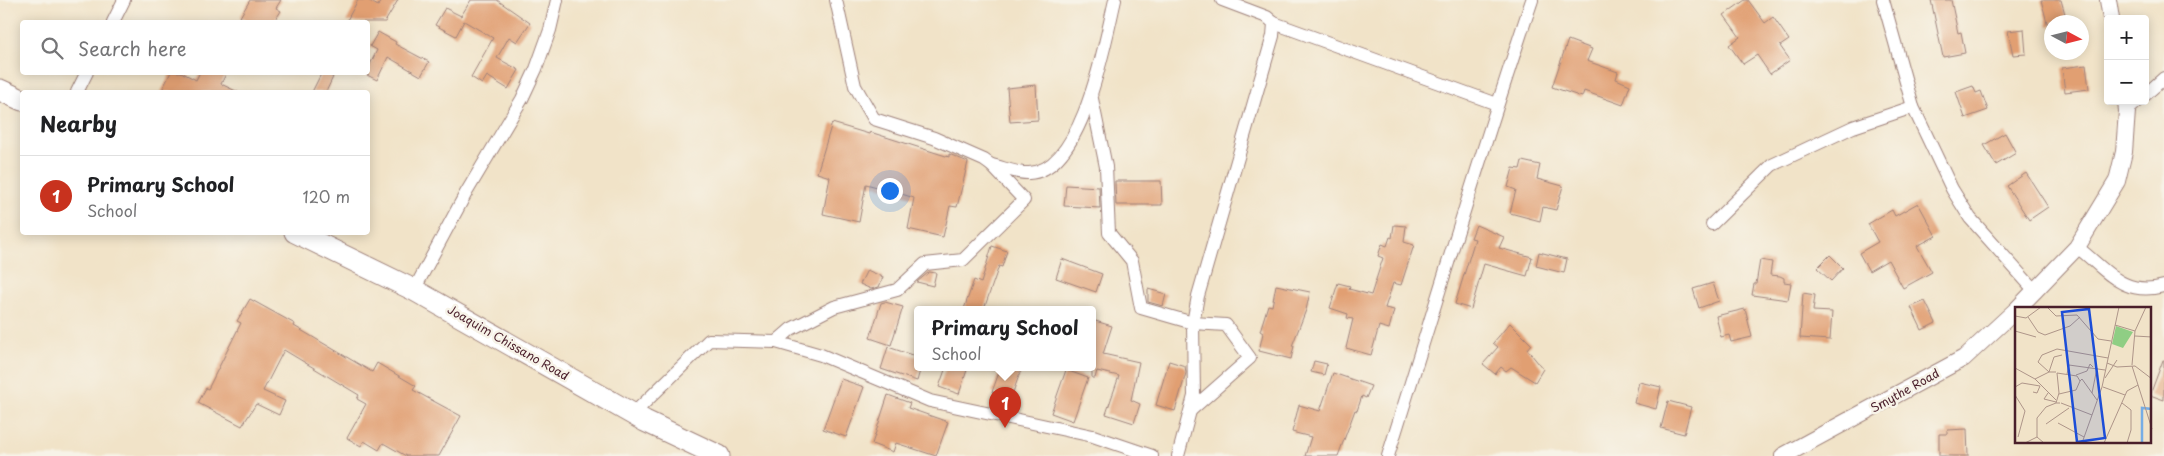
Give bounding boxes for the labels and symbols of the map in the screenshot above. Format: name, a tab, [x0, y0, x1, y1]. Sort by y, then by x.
north arrow	[2044, 15, 2089, 60]
your location	[877, 178, 903, 204]
street label: Joaquim Chissano Road	[444, 300, 573, 384]
inset map	[2015, 307, 2152, 444]
street label: Smythe Road	[1867, 364, 1942, 417]
pin: 1	[989, 387, 1021, 428]

